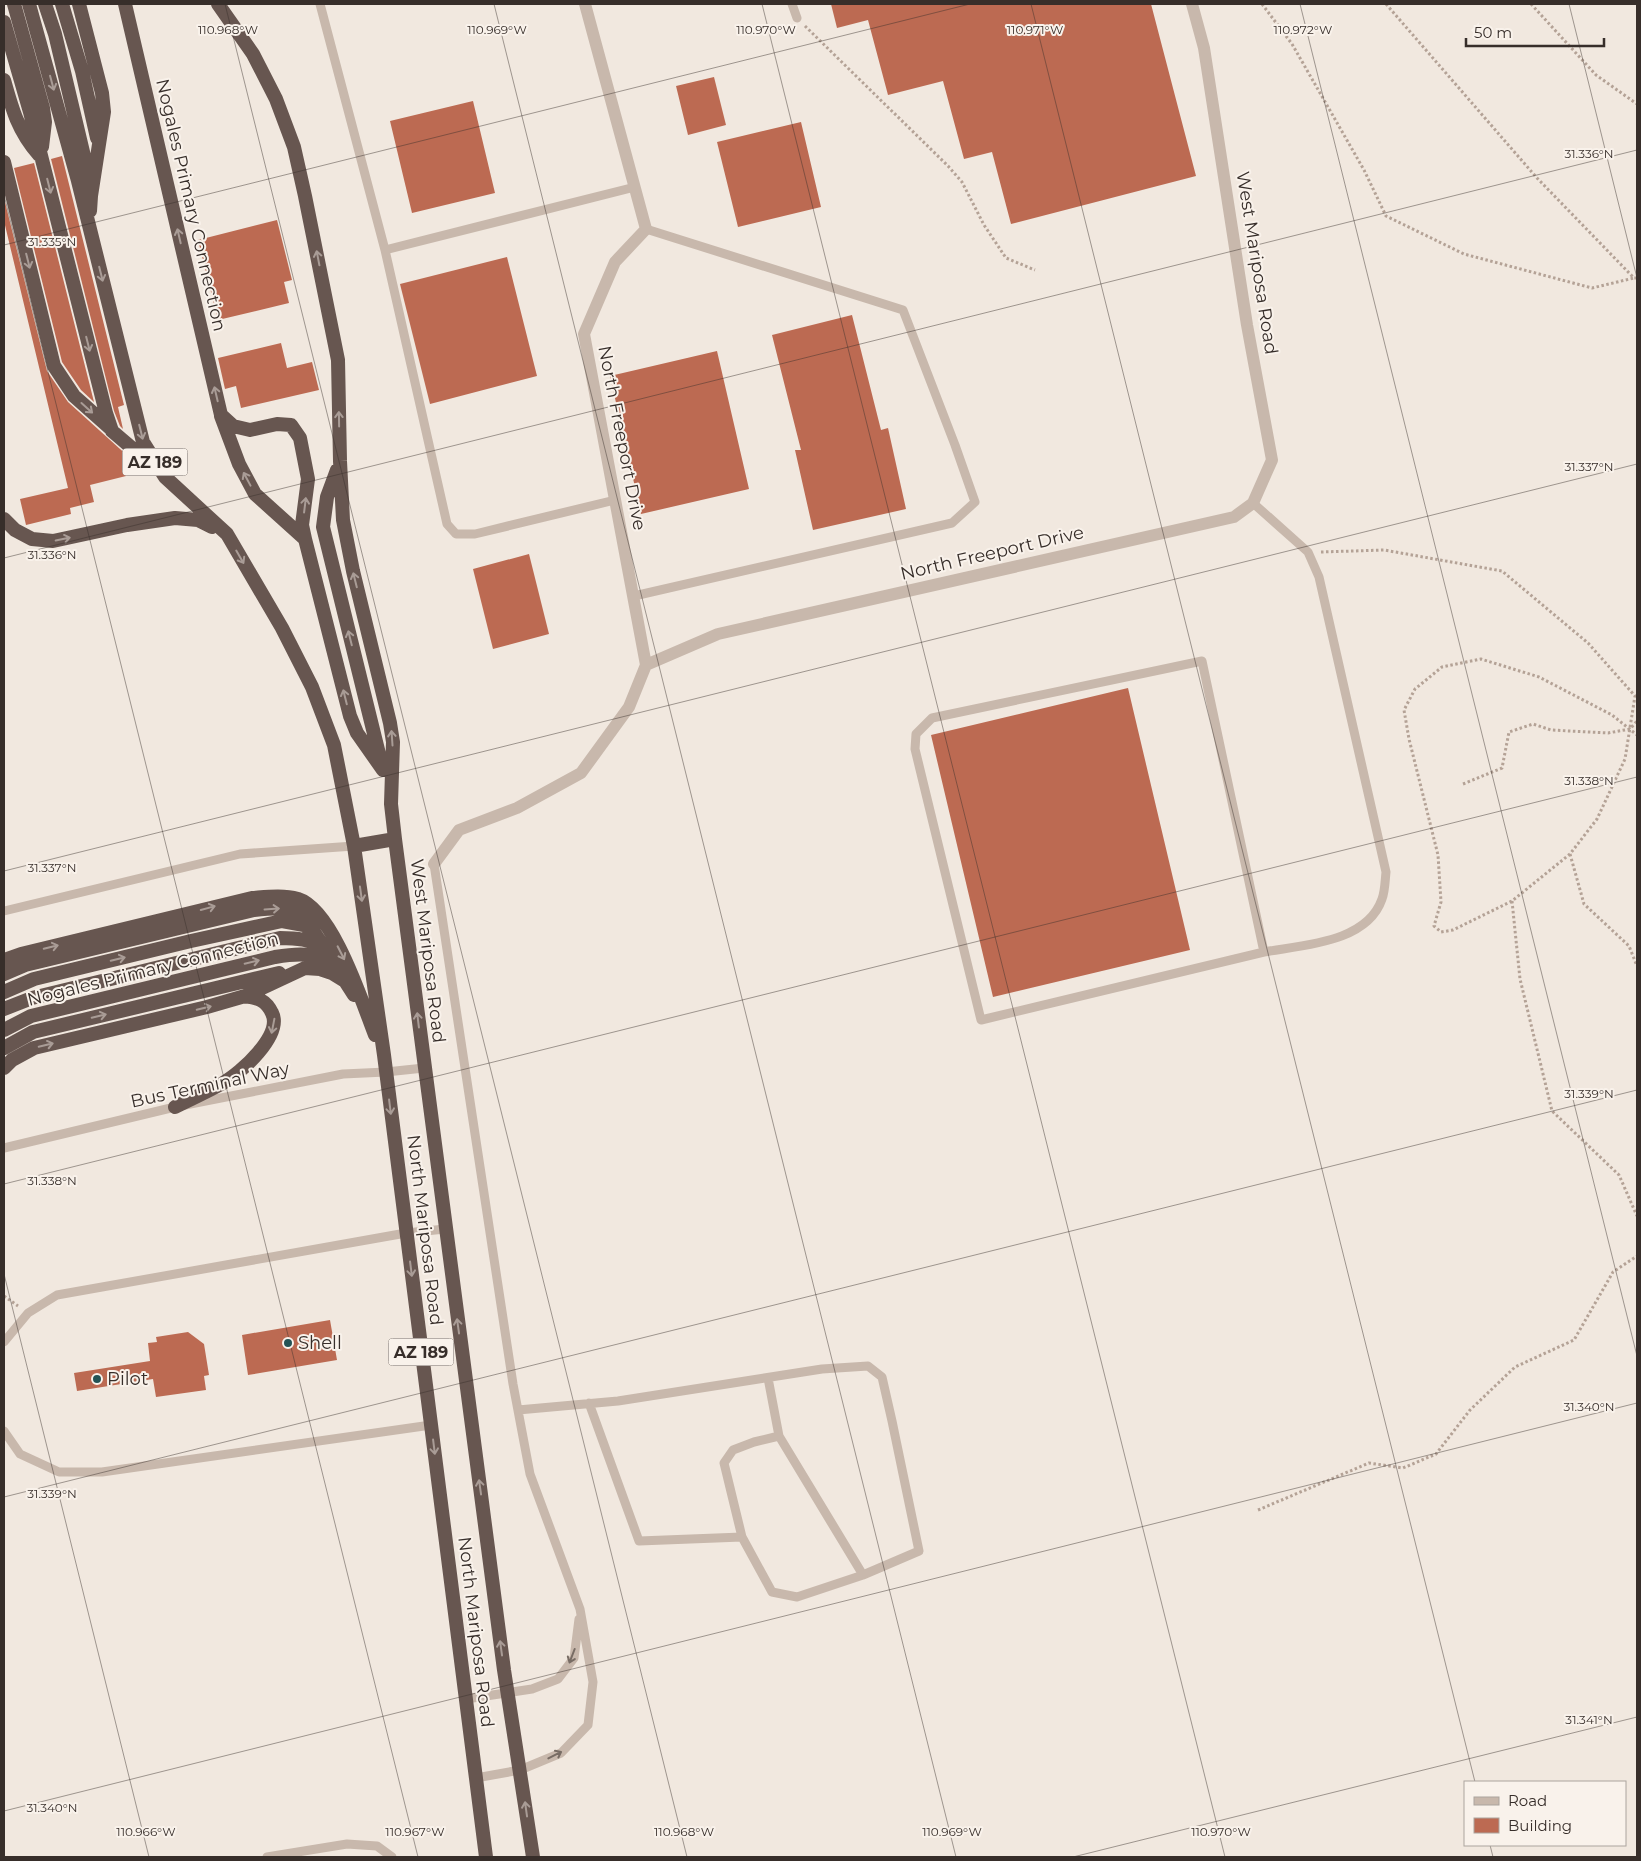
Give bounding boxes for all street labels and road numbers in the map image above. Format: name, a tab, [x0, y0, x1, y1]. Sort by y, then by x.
street label: Nogales Primary Connection	[151, 77, 231, 333]
street label: West Mariposa Road	[1232, 170, 1282, 356]
street label: North Freeport Drive	[593, 344, 651, 532]
road number: AZ 189	[122, 448, 188, 476]
street label: North Freeport Drive	[898, 521, 1086, 585]
street label: West Mariposa Road	[406, 858, 450, 1044]
street label: Nogales Primary Connection	[25, 927, 281, 1011]
street label: Bus Terminal Way	[129, 1057, 292, 1113]
street label: North Mariposa Road	[402, 1133, 448, 1327]
road number: AZ 189	[388, 1338, 454, 1365]
street label: North Mariposa Road	[453, 1535, 499, 1729]

